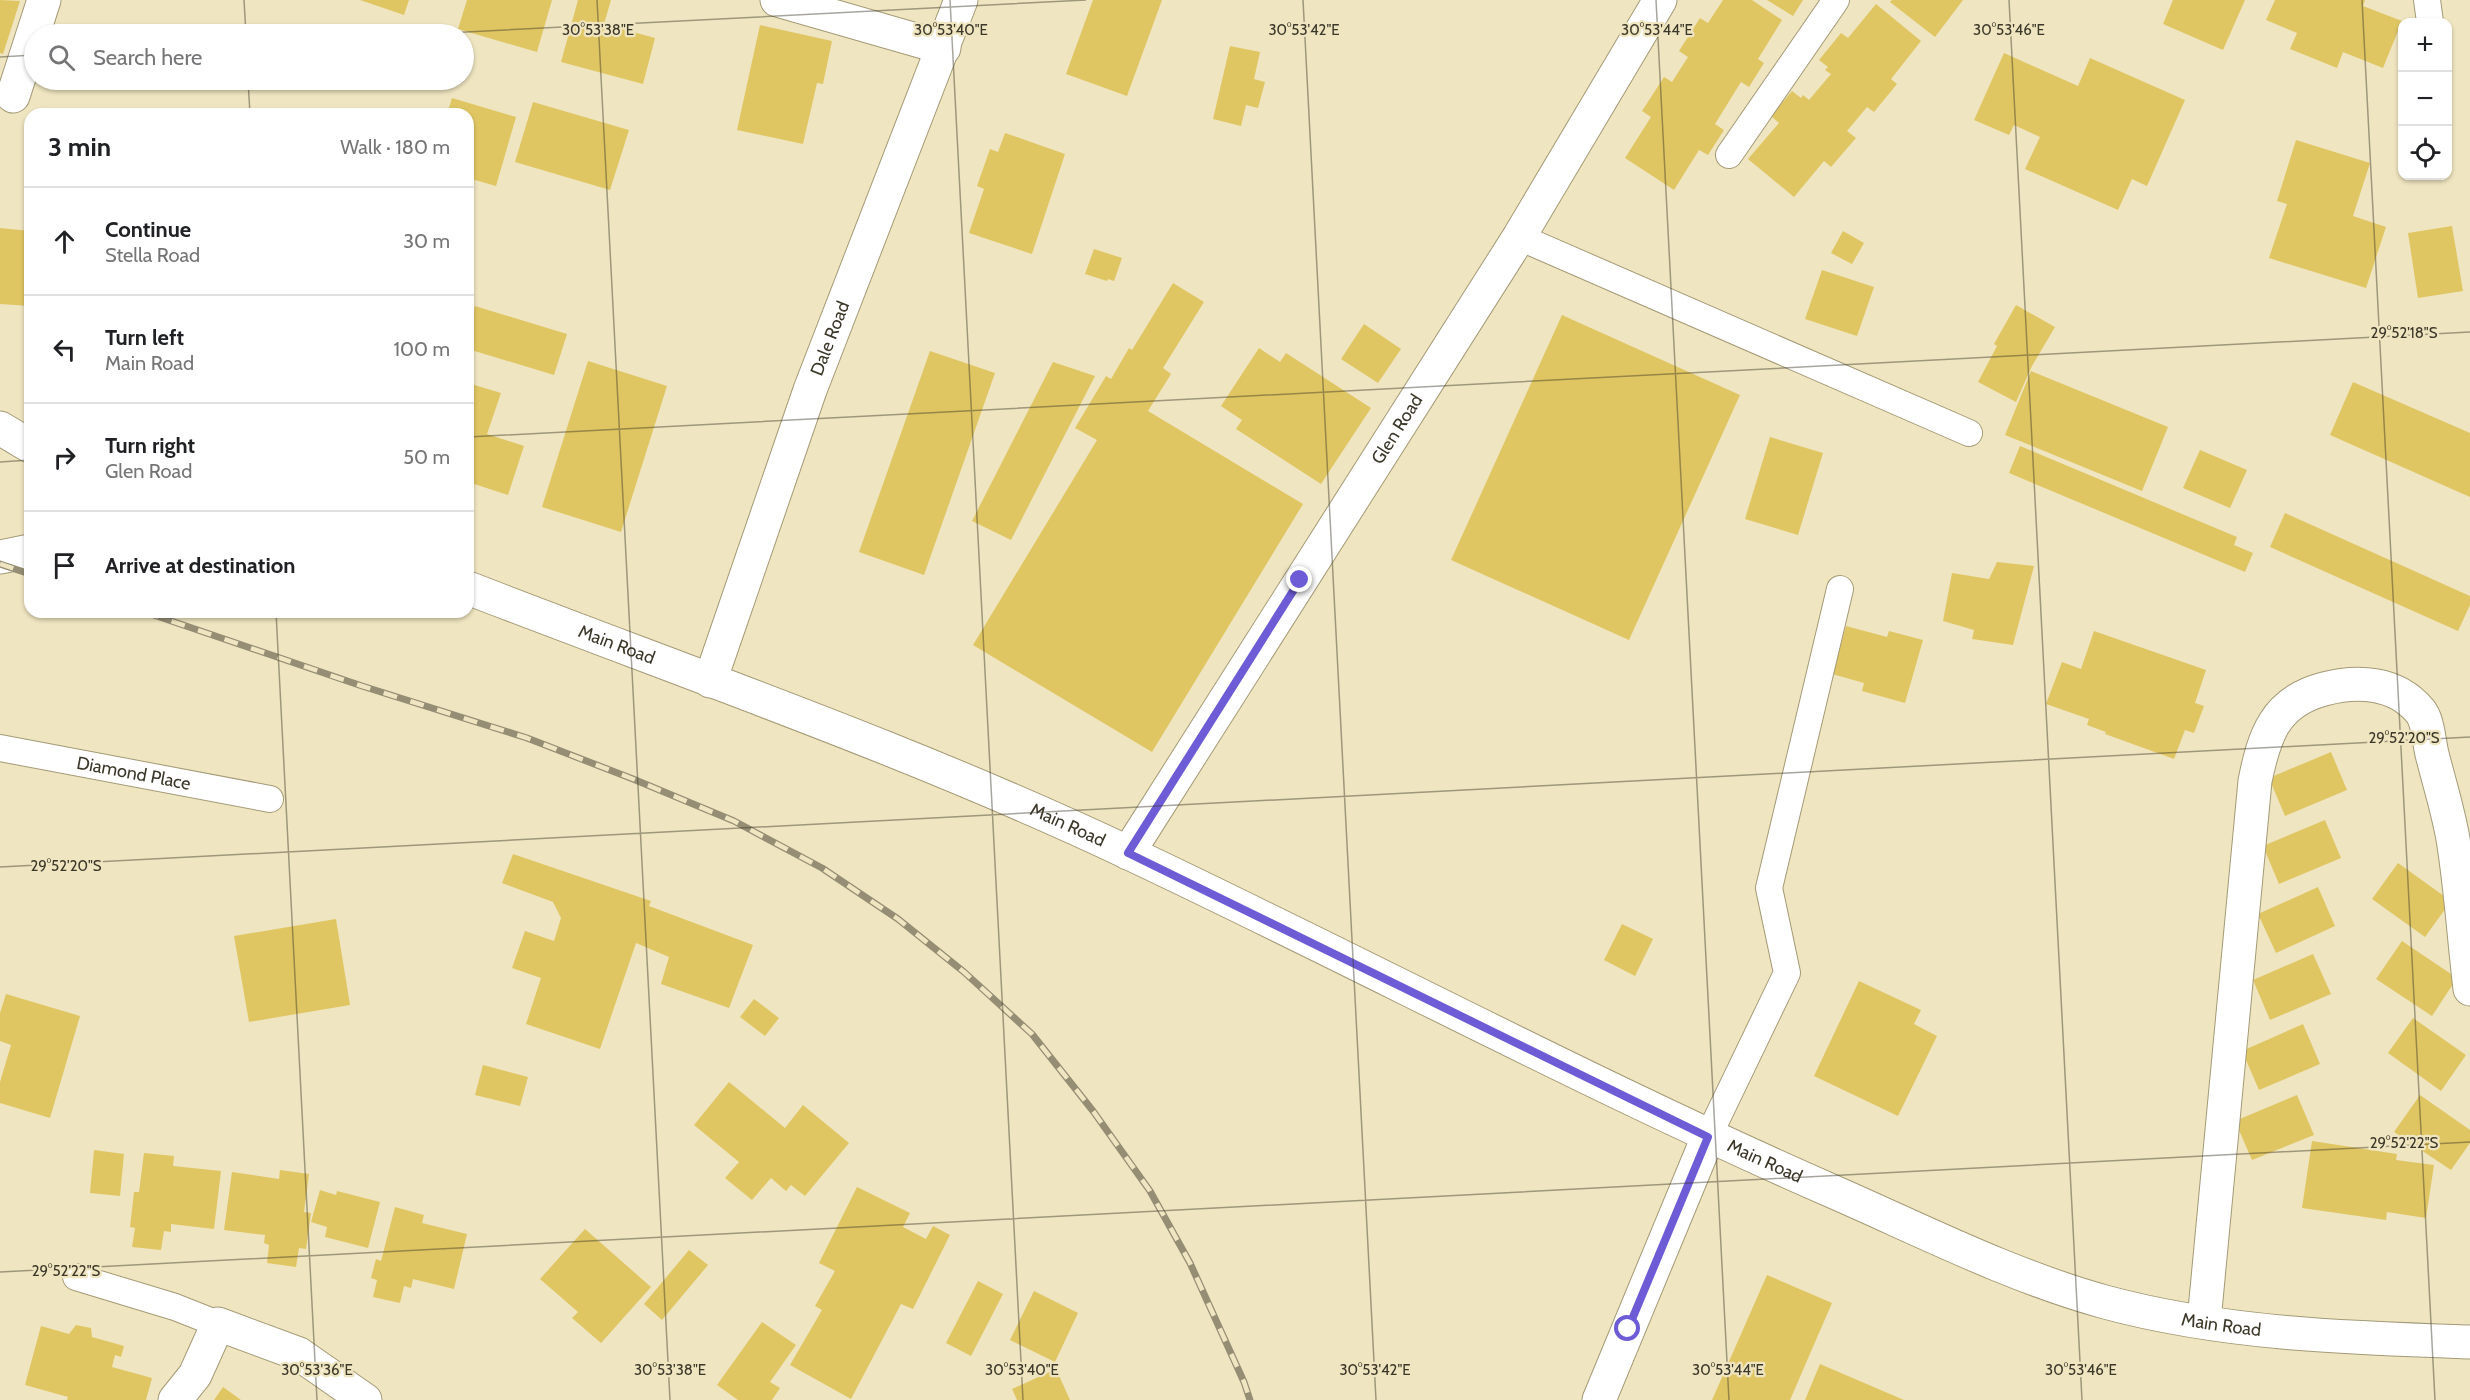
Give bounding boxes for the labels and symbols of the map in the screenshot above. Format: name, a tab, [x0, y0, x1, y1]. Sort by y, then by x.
text: 30°53'38"E	[562, 21, 634, 39]
text: 30°53'40"E	[914, 21, 988, 39]
text: 30°53'42"E	[1268, 21, 1340, 39]
text: 30°53'44"E	[1621, 21, 1693, 39]
text: 30°53'46"E	[1973, 21, 2045, 39]
street label: Dale Road	[806, 298, 854, 379]
text: 29°52'18"S	[2371, 324, 2438, 342]
street label: Glen Road	[1367, 390, 1427, 468]
route end	[1286, 566, 1312, 592]
street label: Main Road	[575, 620, 658, 669]
text: 29°52'20"S	[2368, 729, 2440, 747]
street label: Diamond Place	[75, 752, 192, 795]
street label: Main Road	[1027, 799, 1109, 851]
text: 29°52'20"S	[30, 857, 102, 875]
text: 29°52'22"S	[2370, 1134, 2439, 1152]
street label: Main Road	[1724, 1135, 1806, 1188]
text: 29°52'22"S	[32, 1262, 101, 1280]
street label: Main Road	[2180, 1308, 2262, 1341]
route start	[1614, 1315, 1640, 1341]
text: 30°53'36"E	[281, 1361, 353, 1379]
text: 30°53'38"E	[634, 1361, 706, 1379]
text: 30°53'40"E	[985, 1361, 1059, 1379]
text: 30°53'42"E	[1339, 1361, 1411, 1379]
text: 30°53'44"E	[1692, 1361, 1764, 1379]
text: 30°53'46"E	[2045, 1361, 2117, 1379]

